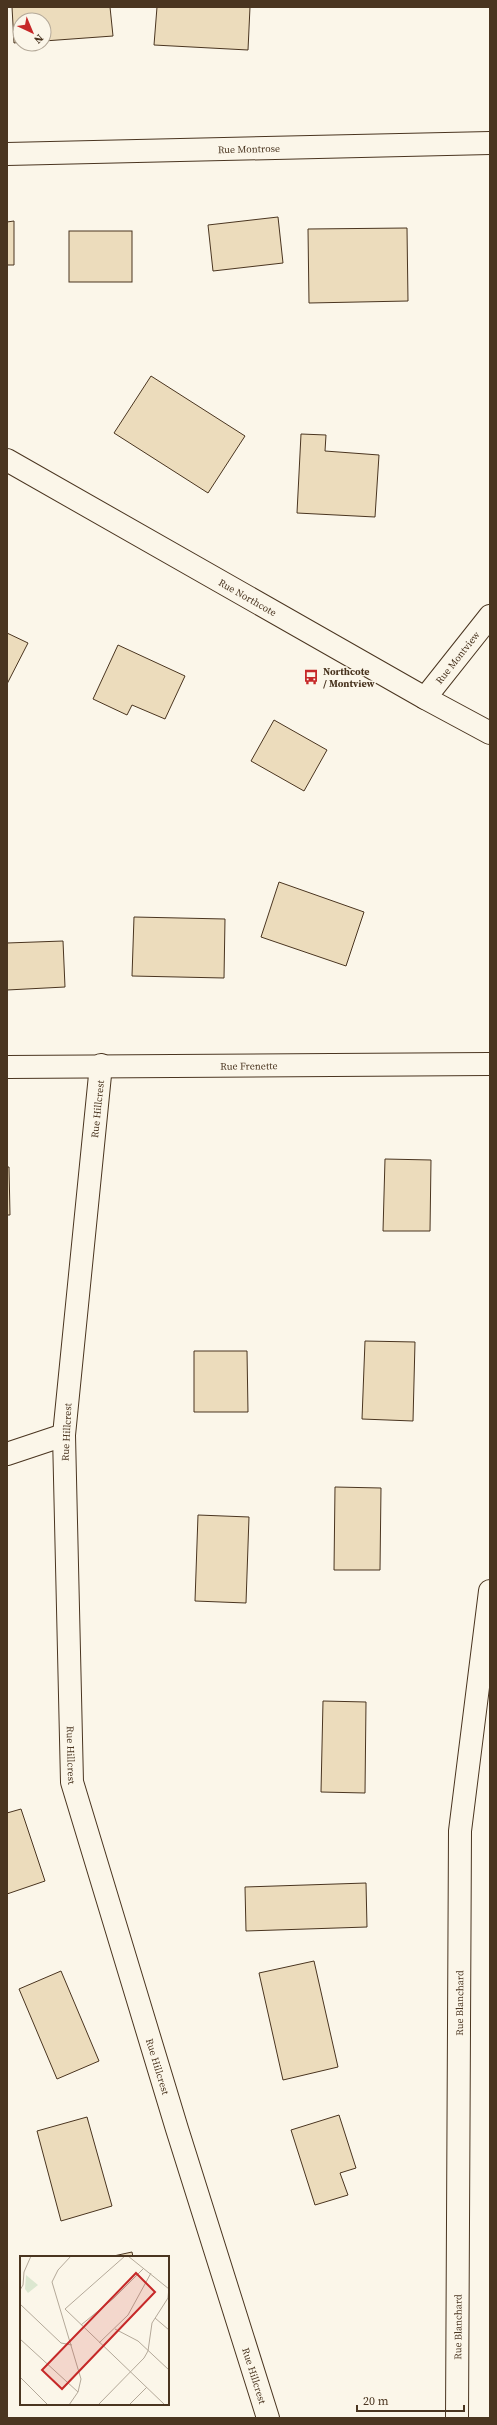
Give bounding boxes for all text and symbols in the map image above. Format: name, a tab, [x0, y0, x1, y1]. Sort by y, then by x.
north arrow	[12, 12, 52, 52]
text: N	[31, 31, 47, 47]
street label: Rue Montrose	[218, 142, 280, 156]
street label: Rue Northcote	[216, 576, 279, 619]
street label: Rue Montview	[433, 628, 483, 687]
place label: Northcote / Montview	[323, 665, 375, 690]
bus stop icon: Northcote / Montview	[302, 668, 320, 686]
street label: Rue Frenette	[220, 1059, 278, 1073]
street label: Rue Hillcrest	[88, 1079, 107, 1139]
street label: Rue Hillcrest	[58, 1402, 75, 1461]
street label: Rue Hillcrest	[64, 1726, 79, 1787]
street label: Rue Blanchard	[453, 1970, 466, 2036]
street label: Rue Hillcrest	[143, 2037, 172, 2097]
inset map	[20, 2256, 169, 2405]
street label: Rue Blanchard	[451, 2294, 465, 2360]
street label: Rue Hillcrest	[239, 2346, 269, 2406]
scale bar	[357, 2387, 464, 2413]
text: 20 m	[363, 2393, 389, 2409]

